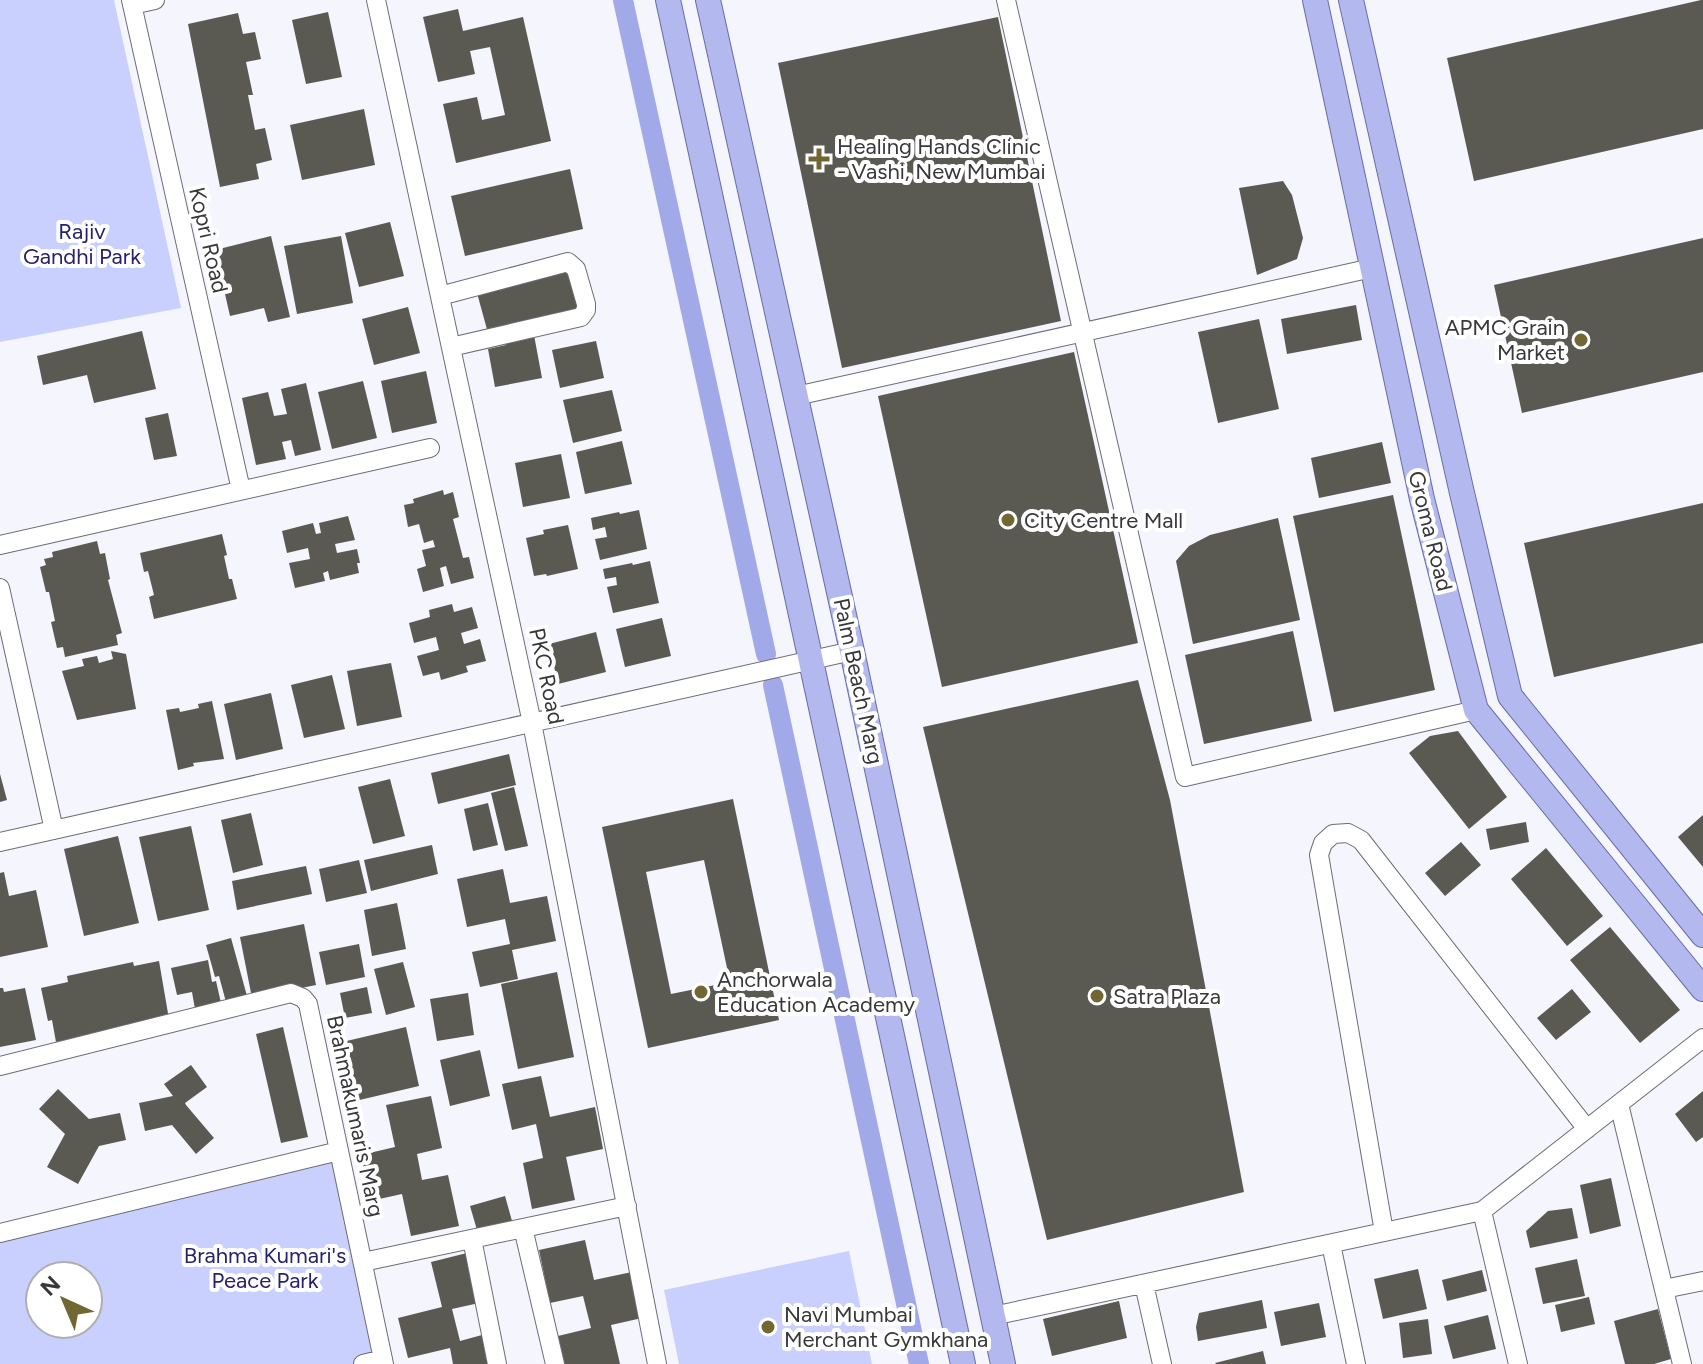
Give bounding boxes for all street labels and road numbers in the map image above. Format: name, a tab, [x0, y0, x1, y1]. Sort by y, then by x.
street label: Kopri Road	[183, 185, 234, 296]
street label: Groma Road	[1403, 468, 1458, 594]
street label: Palm Beach Marg	[828, 596, 889, 767]
street label: PKC Road	[523, 625, 570, 727]
street label: Brahmakumaris Marg	[321, 1013, 390, 1219]

